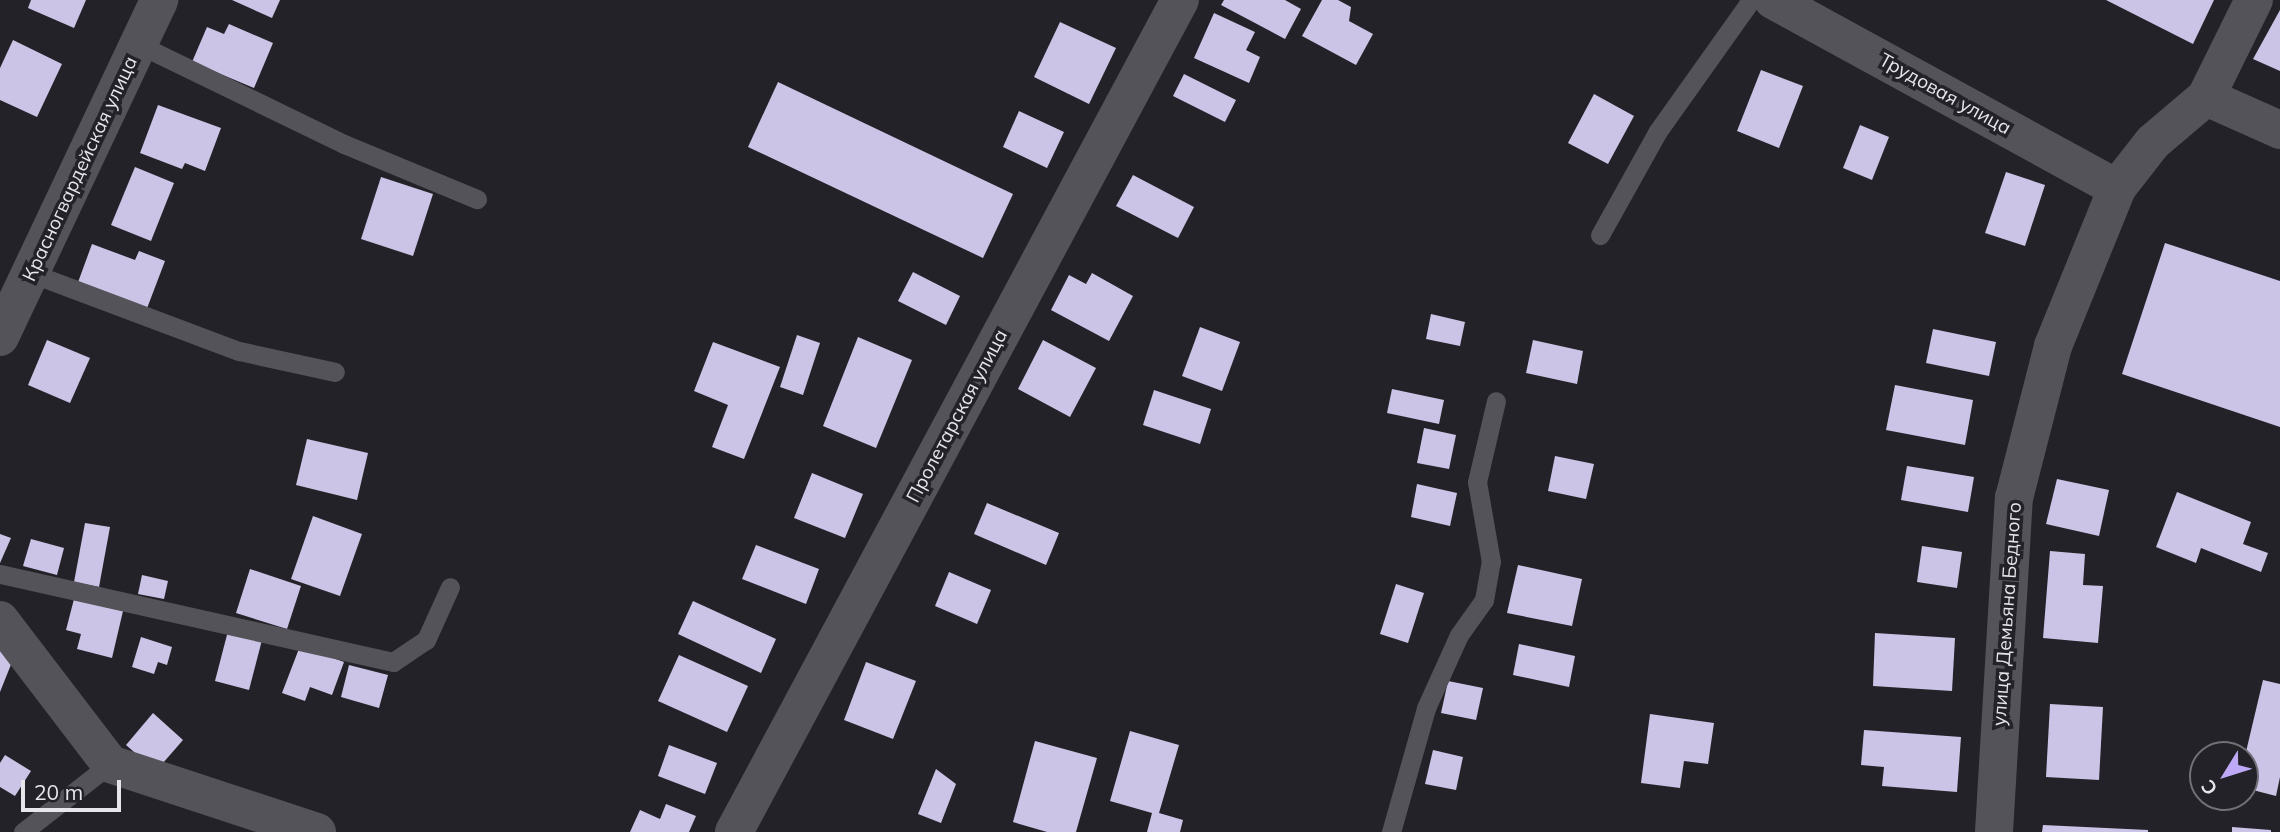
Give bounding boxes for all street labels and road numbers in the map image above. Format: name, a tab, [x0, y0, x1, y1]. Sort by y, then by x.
street label: Трудовая улица	[1875, 48, 2015, 140]
street label: Красногвардейская улица	[18, 53, 142, 285]
street label: Пролетарская улица	[902, 326, 1012, 506]
street label: улица Демьяна Бедного	[1988, 501, 2026, 727]

